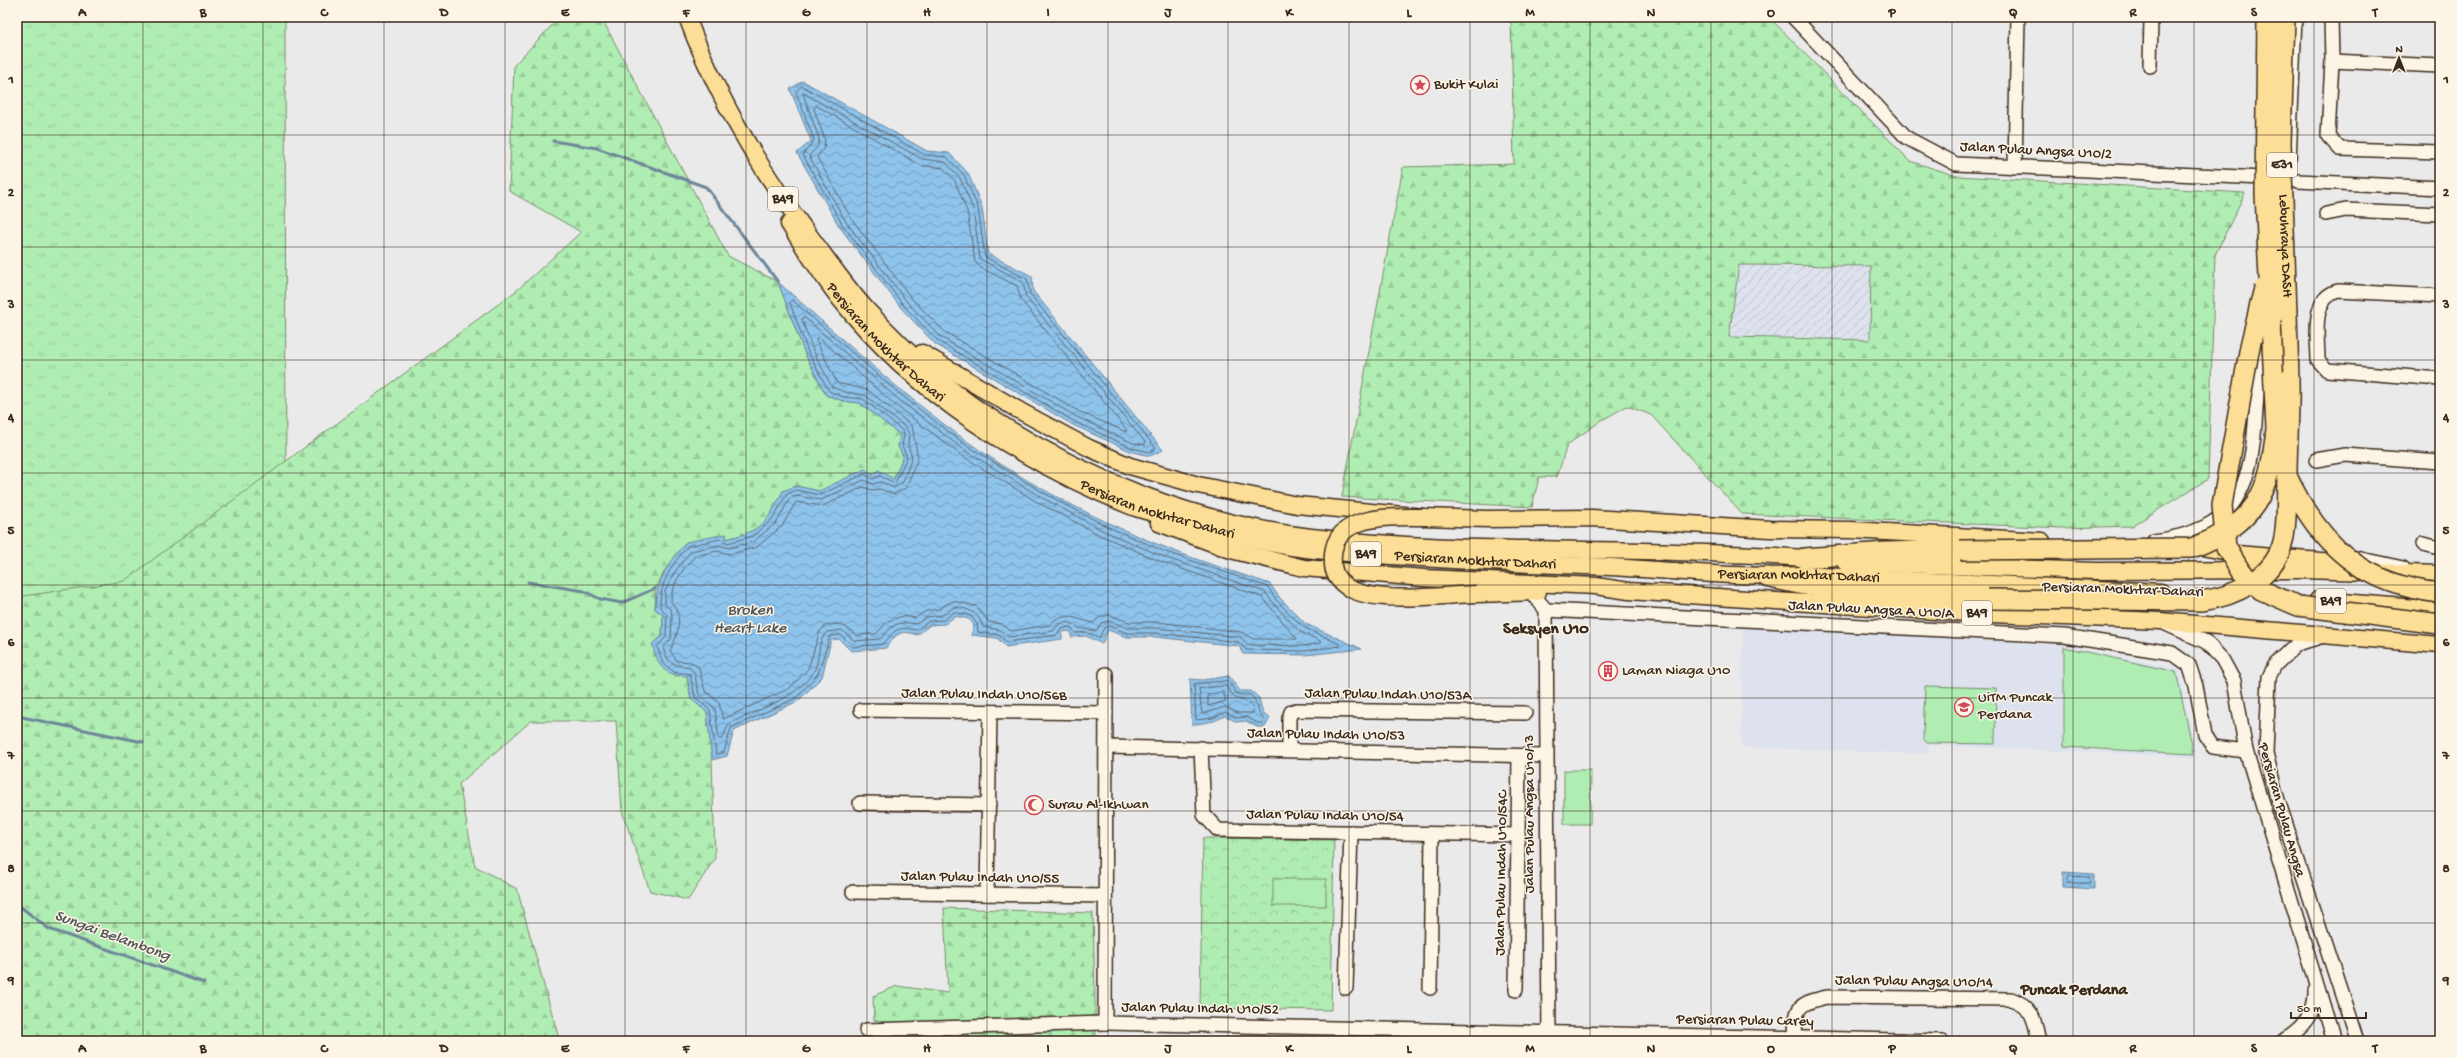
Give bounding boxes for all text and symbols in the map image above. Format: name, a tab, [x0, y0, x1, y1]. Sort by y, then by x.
text: A	[77, 6, 87, 21]
text: B	[199, 6, 208, 21]
text: C	[319, 6, 329, 21]
text: D	[439, 6, 449, 21]
text: E	[561, 6, 570, 21]
text: F	[682, 6, 691, 21]
text: G	[802, 6, 811, 21]
text: H	[923, 6, 931, 21]
text: I	[1046, 6, 1050, 21]
text: J	[1164, 6, 1173, 21]
text: K	[1284, 6, 1294, 21]
text: L	[1407, 6, 1413, 21]
text: M	[1525, 6, 1535, 21]
text: N	[1647, 6, 1656, 21]
text: O	[1767, 6, 1775, 21]
text: P	[1887, 6, 1896, 21]
text: Q	[2009, 6, 2018, 21]
text: R	[2129, 6, 2138, 21]
text: S	[2251, 6, 2258, 21]
text: T	[2371, 6, 2378, 21]
north arrow	[2379, 38, 2419, 78]
text: N	[2395, 44, 2403, 56]
text: 1	[7, 73, 14, 88]
text: 1	[2442, 73, 2449, 88]
place icon: Bukit Kulai	[1409, 74, 1431, 96]
place label: Bukit Kulai	[1433, 76, 1499, 94]
street label: Jalan Pulau Angsa U10/2	[1960, 138, 2112, 164]
road number: E31	[2267, 153, 2297, 177]
text: 2	[8, 186, 15, 201]
text: 2	[2443, 186, 2450, 201]
road number: B49	[768, 187, 798, 211]
street label: Lebuhraya DASH	[2274, 194, 2295, 298]
street label: Persiaran Mokhtar Dahari	[821, 279, 948, 407]
text: 3	[7, 298, 15, 313]
text: 3	[2442, 298, 2450, 313]
text: 4	[7, 411, 15, 426]
text: 4	[2442, 411, 2450, 426]
street label: Persiaran Mokhtar Dahari	[1076, 475, 1237, 544]
text: 5	[8, 524, 15, 539]
text: 5	[2443, 524, 2450, 539]
road number: B49	[1351, 542, 1381, 566]
street label: Persiaran Mokhtar Dahari	[1393, 547, 1557, 574]
street label: Persiaran Mokhtar Dahari	[1716, 565, 1880, 588]
street label: Persiaran Mokhtar Dahari	[2041, 578, 2204, 602]
road number: B49	[2316, 589, 2346, 613]
street label: Jalan Pulau Angsa A U10/A	[1788, 597, 1956, 623]
road number: B49	[1962, 601, 1992, 625]
water label: Broken Heart Lake	[714, 602, 787, 639]
district label: Seksyen U10	[1503, 620, 1589, 640]
text: 6	[8, 636, 15, 651]
text: 6	[2443, 636, 2450, 651]
building icon: Laman Niaga U10	[1597, 660, 1619, 682]
place label: Laman Niaga U10	[1622, 662, 1731, 680]
street label: Jalan Pulau Indah U10/56B	[901, 685, 1067, 705]
street label: Jalan Pulau Indah U10/53A	[1304, 685, 1473, 705]
place label: UiTM Puncak Perdana	[1977, 689, 2054, 724]
school or university icon: UiTM Puncak Perdana	[1953, 696, 1975, 718]
street label: Jalan Pulau Indah U10/53	[1247, 725, 1405, 745]
street label: Jalan Pulau Angsa U10/13	[1521, 734, 1539, 893]
street label: Persiaran Pulau Angsa	[2253, 740, 2309, 880]
text: 7	[7, 749, 16, 764]
text: 7	[2442, 749, 2451, 764]
street label: Jalan Pulau Indah U10/54C	[1492, 789, 1512, 956]
mosque icon: Surau Al-Ikhwan	[1023, 794, 1045, 816]
place label: Surau Al-Ikhwan	[1048, 796, 1149, 814]
street label: Jalan Pulau Indah U10/54	[1246, 806, 1404, 826]
text: 8	[7, 862, 15, 877]
text: 8	[2442, 862, 2450, 877]
street label: Jalan Pulau Indah U10/55	[901, 868, 1059, 888]
water label: Sungai Belambong	[52, 907, 173, 967]
street label: Jalan Pulau Angsa U10/14	[1835, 972, 1993, 992]
text: 9	[7, 974, 15, 989]
text: 9	[2442, 974, 2450, 989]
district label: Puncak Perdana	[2020, 982, 2128, 1001]
scale bar	[2291, 994, 2366, 1020]
street label: Jalan Pulau Indah U10/52	[1121, 999, 1279, 1019]
text: 50 m	[2297, 1003, 2322, 1017]
street label: Persiaran Pulau Carey	[1675, 1011, 1814, 1031]
text: A	[77, 1042, 87, 1057]
text: B	[199, 1042, 208, 1057]
text: C	[319, 1042, 329, 1057]
text: D	[439, 1042, 449, 1057]
text: E	[561, 1042, 570, 1057]
text: F	[682, 1042, 691, 1057]
text: G	[802, 1042, 811, 1057]
text: H	[923, 1042, 931, 1057]
text: I	[1046, 1042, 1050, 1057]
text: J	[1164, 1042, 1173, 1057]
text: K	[1284, 1042, 1294, 1057]
text: L	[1407, 1042, 1413, 1057]
text: M	[1525, 1042, 1535, 1057]
text: N	[1647, 1042, 1656, 1057]
text: O	[1767, 1042, 1775, 1057]
text: P	[1887, 1042, 1896, 1057]
text: Q	[2009, 1042, 2018, 1057]
text: R	[2129, 1042, 2138, 1057]
text: S	[2251, 1042, 2258, 1057]
text: T	[2371, 1042, 2378, 1057]

